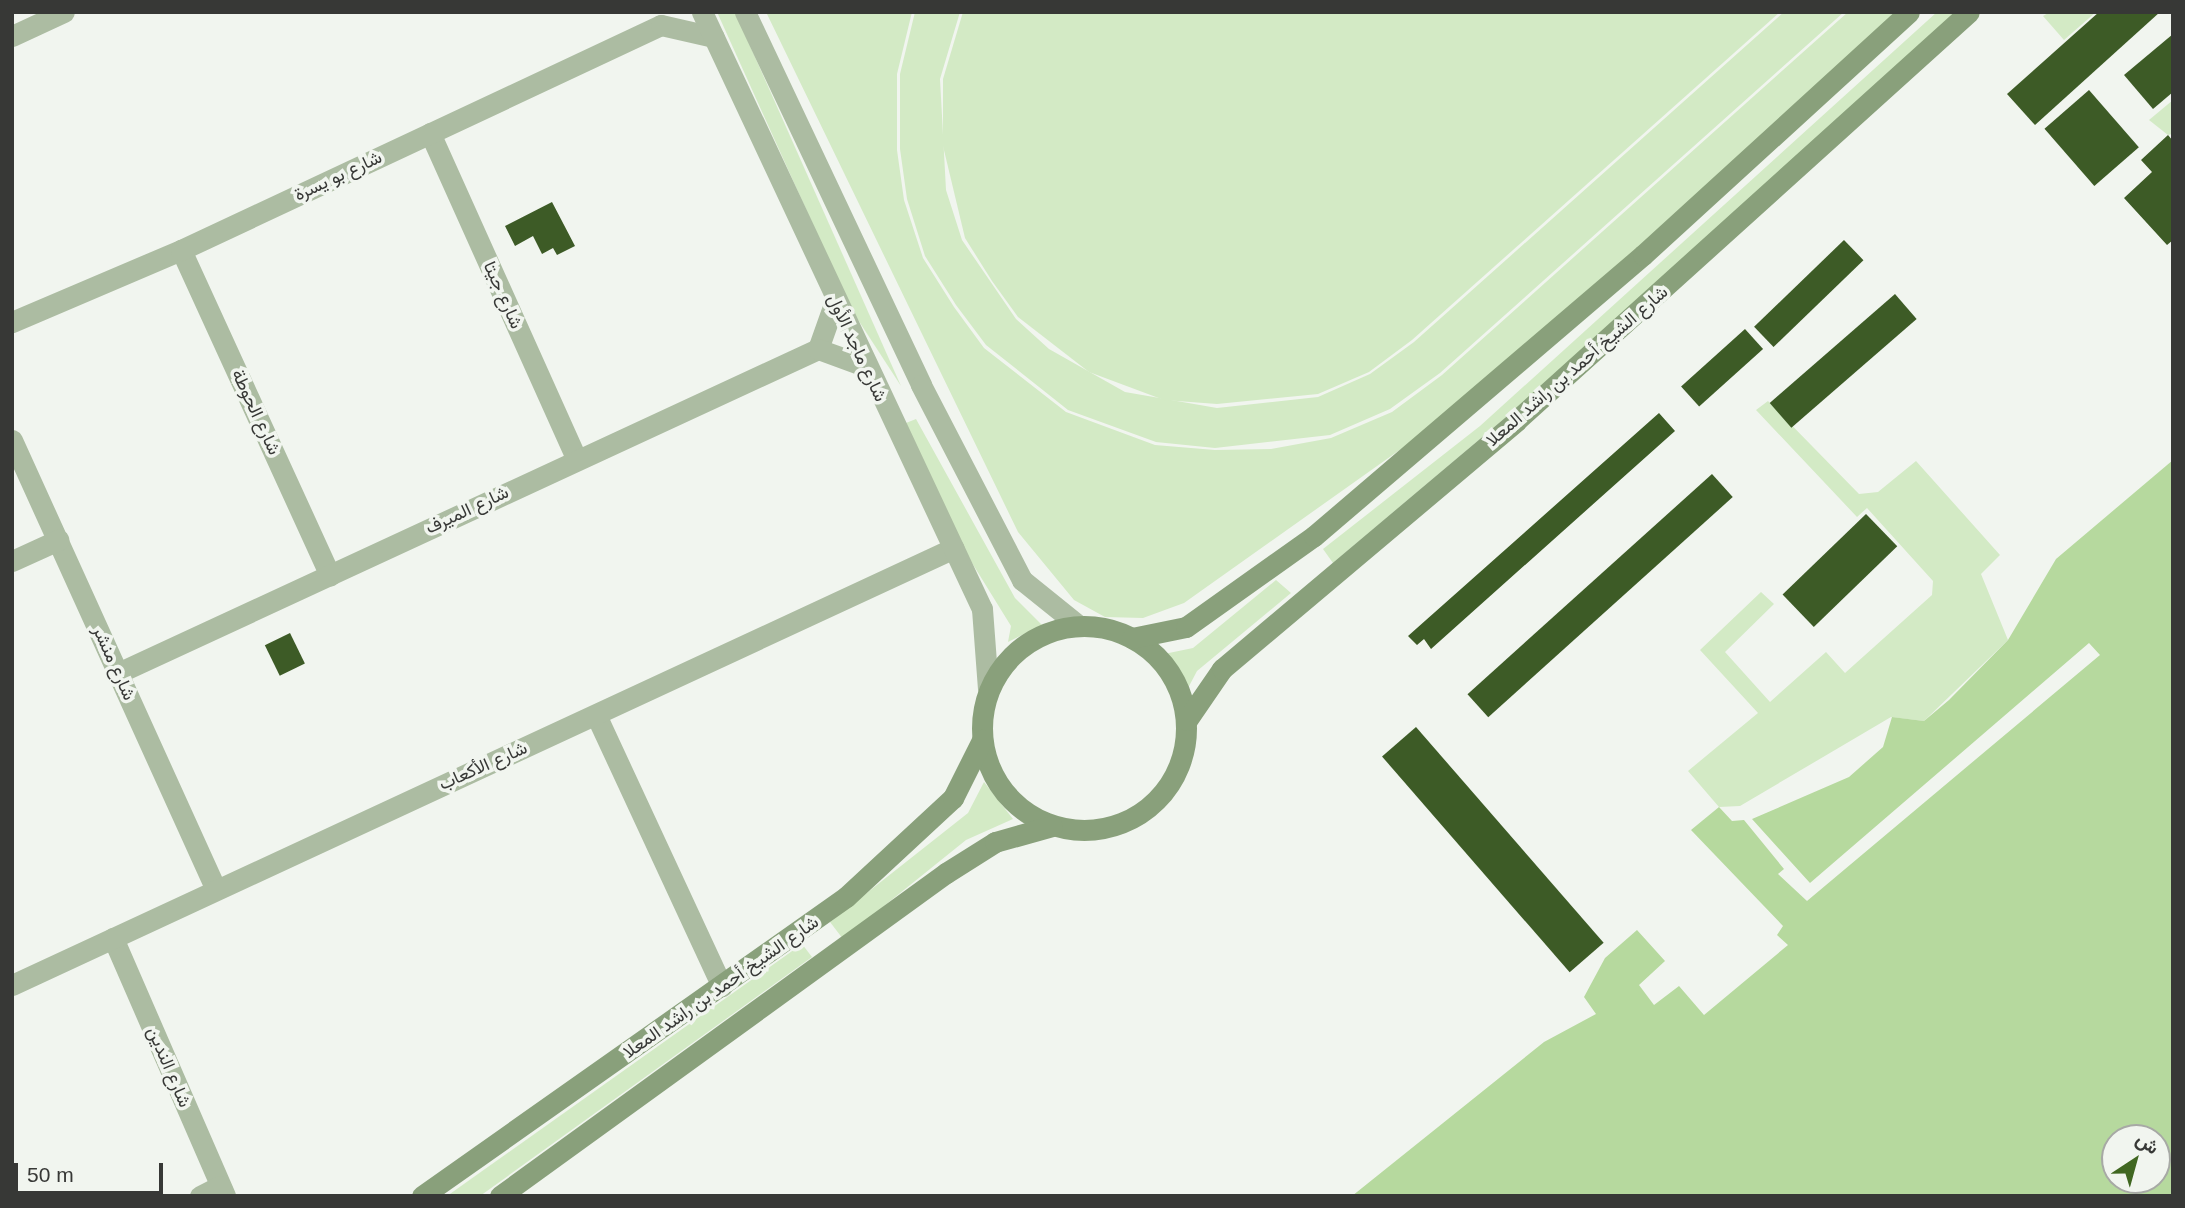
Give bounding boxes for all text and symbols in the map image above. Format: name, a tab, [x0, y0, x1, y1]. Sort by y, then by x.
street label: شارع بو يسرة	[291, 146, 385, 206]
street label: شارع جيتا	[479, 258, 527, 332]
street label: شارع الشيخ أحمد بن راشد المعلا	[1482, 281, 1672, 451]
street label: شارع ماجد الأول	[823, 291, 891, 405]
street label: شارع الحوطة	[227, 366, 285, 458]
street label: شارع الميرف	[422, 481, 512, 539]
street label: شارع منشر	[88, 623, 140, 703]
street label: شارع الأكعاب	[436, 737, 530, 795]
street label: شارع الشيخ أحمد بن راشد المعلا	[619, 911, 823, 1063]
street label: شارع الندين	[142, 1023, 196, 1111]
north arrow	[2101, 1124, 2171, 1194]
text: ش	[2132, 1128, 2163, 1158]
scale bar	[18, 1148, 166, 1192]
text: 50 m	[27, 1163, 74, 1186]

